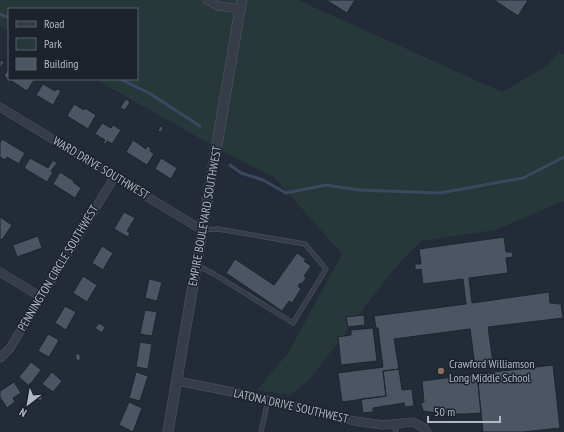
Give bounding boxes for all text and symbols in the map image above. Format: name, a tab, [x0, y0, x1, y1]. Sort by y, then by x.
legend	[8, 8, 138, 80]
text: Road	[44, 16, 64, 31]
text: Park	[44, 36, 62, 51]
text: Building	[44, 56, 79, 71]
street label: WARD DRIVE SOUTHWEST	[50, 133, 153, 203]
street label: EMPIRE BOULEVARD SOUTHWEST	[185, 144, 224, 287]
street label: PENNINGTON CIRCLE SOUTHWEST	[14, 201, 102, 334]
place label: Crawford Williamson Long Middle School	[449, 356, 535, 385]
marker: Crawford Williamson Long Middle School	[436, 366, 446, 376]
north arrow	[8, 384, 48, 424]
street label: LATONA DRIVE SOUTHWEST	[232, 385, 351, 426]
scale bar	[428, 398, 500, 424]
text: 50 m	[434, 404, 455, 419]
text: N	[17, 405, 29, 420]

